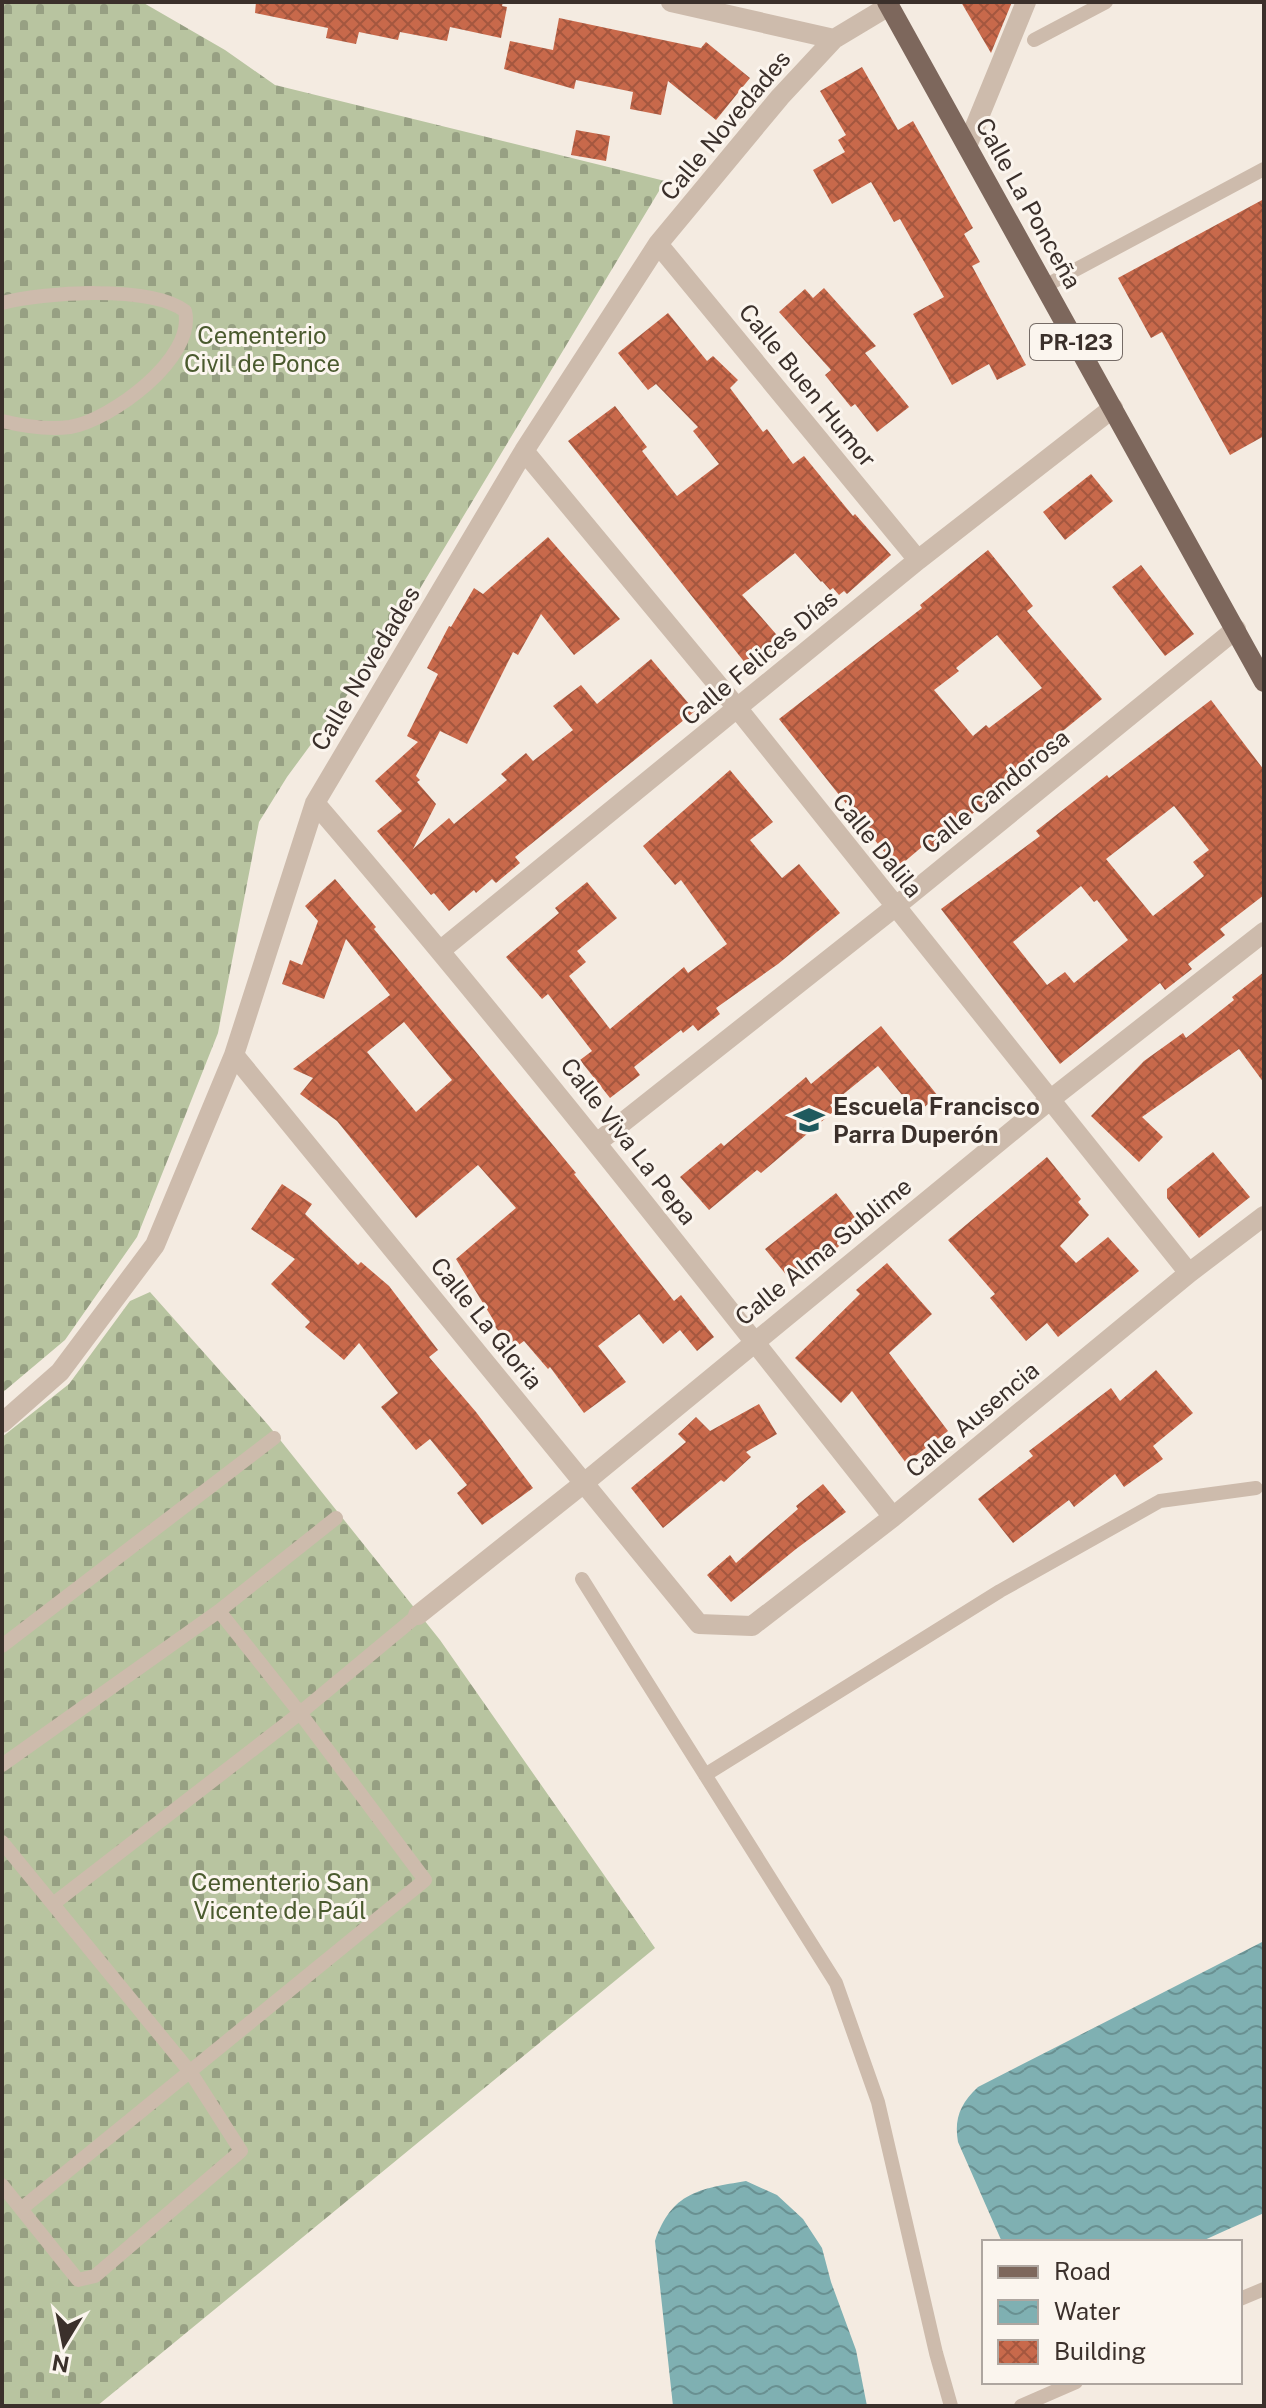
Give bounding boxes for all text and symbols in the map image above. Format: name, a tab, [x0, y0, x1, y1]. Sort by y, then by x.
street label: Calle Novedades	[654, 44, 796, 206]
street label: Calle La Ponceña	[970, 113, 1088, 293]
street label: Calle Buen Humor	[734, 298, 882, 472]
park label: Cementerio Civil de Ponce	[184, 321, 340, 377]
road number: PR-123	[1030, 324, 1122, 360]
street label: Calle Novedades	[305, 581, 425, 755]
street label: Calle Felices Días	[675, 584, 843, 730]
street label: Calle Candorosa	[915, 723, 1075, 859]
street label: Calle Dalila	[827, 787, 929, 903]
street label: Calle Viva La Pepa	[555, 1052, 703, 1230]
place label: Escuela Francisco Parra Duperón	[833, 1092, 1040, 1148]
school or university icon: Escuela Francisco Parra Duperón	[792, 1103, 826, 1137]
street label: Calle Alma Sublime	[729, 1171, 917, 1331]
street label: Calle La Gloria	[425, 1251, 549, 1395]
street label: Calle Ausencia	[900, 1355, 1044, 1483]
park label: Cementerio San Vicente de Paúl	[191, 1868, 369, 1924]
legend	[982, 2240, 1242, 2384]
text: Road	[1054, 2257, 1111, 2285]
text: Water	[1054, 2297, 1121, 2325]
north arrow	[24, 2304, 104, 2384]
text: Building	[1054, 2337, 1146, 2365]
text: N	[50, 2349, 71, 2378]

